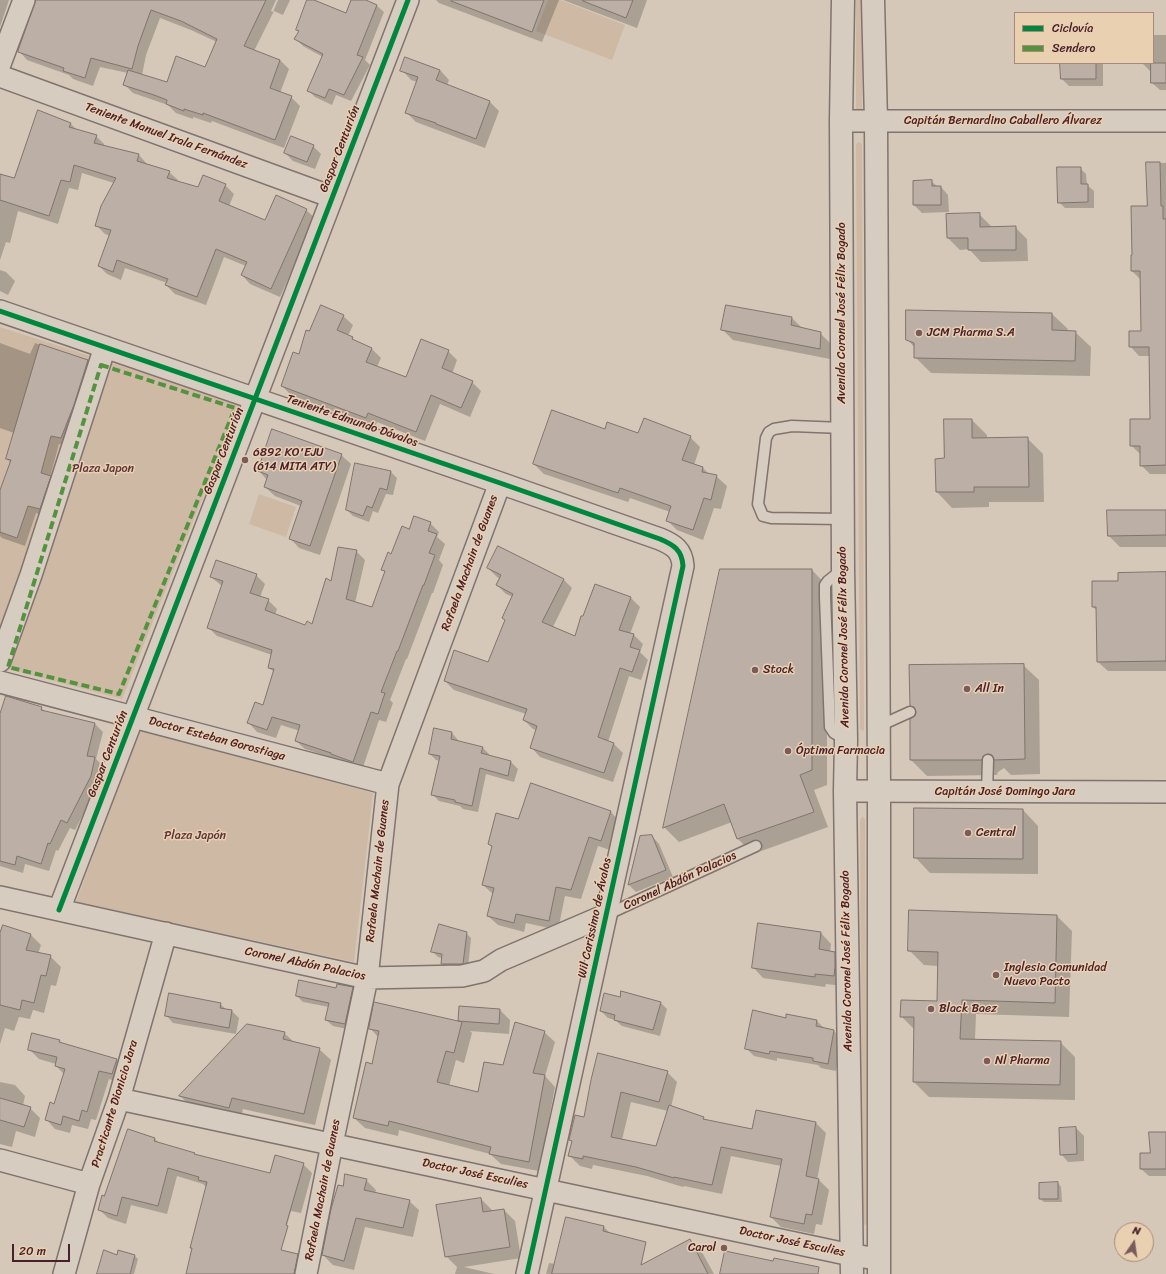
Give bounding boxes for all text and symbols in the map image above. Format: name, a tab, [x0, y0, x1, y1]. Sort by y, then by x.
legend	[1014, 12, 1154, 64]
text: Ciclovía	[1052, 17, 1093, 39]
text: Sendero	[1052, 37, 1096, 59]
street label: Teniente Manuel Irala Fernández	[83, 100, 249, 172]
street label: Gaspar Centurión	[317, 103, 363, 195]
street label: Capitán Bernardino Caballero Álvarez	[904, 114, 1102, 128]
street label: Avenida Coronel José Félix Bogado	[835, 222, 849, 404]
place label: JCM Pharma S.A	[927, 326, 1015, 340]
marker: JCM Pharma S.A	[914, 328, 924, 338]
street label: Teniente Edmundo Dávalos	[284, 392, 420, 450]
street label: Gaspar Centurión	[201, 405, 247, 497]
place label: 6892 KO'EJU (614 MITA ATY)	[253, 446, 336, 474]
marker: 6892 KO'EJU (614 MITA ATY)	[240, 455, 250, 465]
park label: Plaza Japon	[72, 462, 134, 476]
street label: Rafaela Machain de Guanes	[439, 493, 501, 633]
street label: Avenida Coronel José Félix Bogado	[835, 546, 853, 728]
place label: Stock	[763, 663, 794, 677]
marker: Stock	[750, 665, 760, 675]
place label: All In	[975, 682, 1004, 696]
marker: All In	[962, 684, 972, 694]
street label: Gaspar Centurión	[85, 708, 131, 800]
street label: Doctor Esteban Gorostiaga	[147, 714, 287, 764]
place label: Óptima Farmacia	[796, 744, 885, 758]
marker: Óptima Farmacia	[783, 746, 793, 756]
street label: Capitán José Domingo Jara	[935, 785, 1075, 799]
street label: Rafaela Machain de Guanes	[363, 799, 393, 943]
place label: Central	[976, 826, 1016, 840]
marker: Central	[963, 828, 973, 838]
park label: Plaza Japón	[164, 829, 226, 843]
street label: Coronel Abdón Palacios	[621, 848, 739, 914]
street label: Wil Carissimo de Ávalos	[575, 857, 615, 979]
street label: Avenida Coronel José Félix Bogado	[838, 870, 856, 1052]
street label: Coronel Abdón Palacios	[243, 944, 367, 984]
place label: Inglesia Comunidad Nuevo Pacto	[1004, 961, 1107, 989]
marker: Inglesia Comunidad Nuevo Pacto	[991, 970, 1001, 980]
place label: Black Baez	[939, 1002, 997, 1016]
marker: Black Baez	[926, 1004, 936, 1014]
street label: Practicante Dionicio Jara	[89, 1039, 141, 1169]
place label: Nl Pharma	[995, 1054, 1050, 1068]
marker: Nl Pharma	[982, 1056, 992, 1066]
street label: Rafaela Machain de Guanes	[302, 1118, 344, 1262]
street label: Doctor José Esculies	[421, 1156, 529, 1192]
text: N	[1131, 1221, 1142, 1241]
north arrow	[1114, 1222, 1154, 1262]
street label: Doctor José Esculies	[738, 1224, 846, 1260]
scale bar	[14, 1236, 72, 1262]
text: 20 m	[19, 1240, 46, 1262]
place label: Carol	[688, 1241, 716, 1255]
marker: Carol	[719, 1243, 729, 1253]

